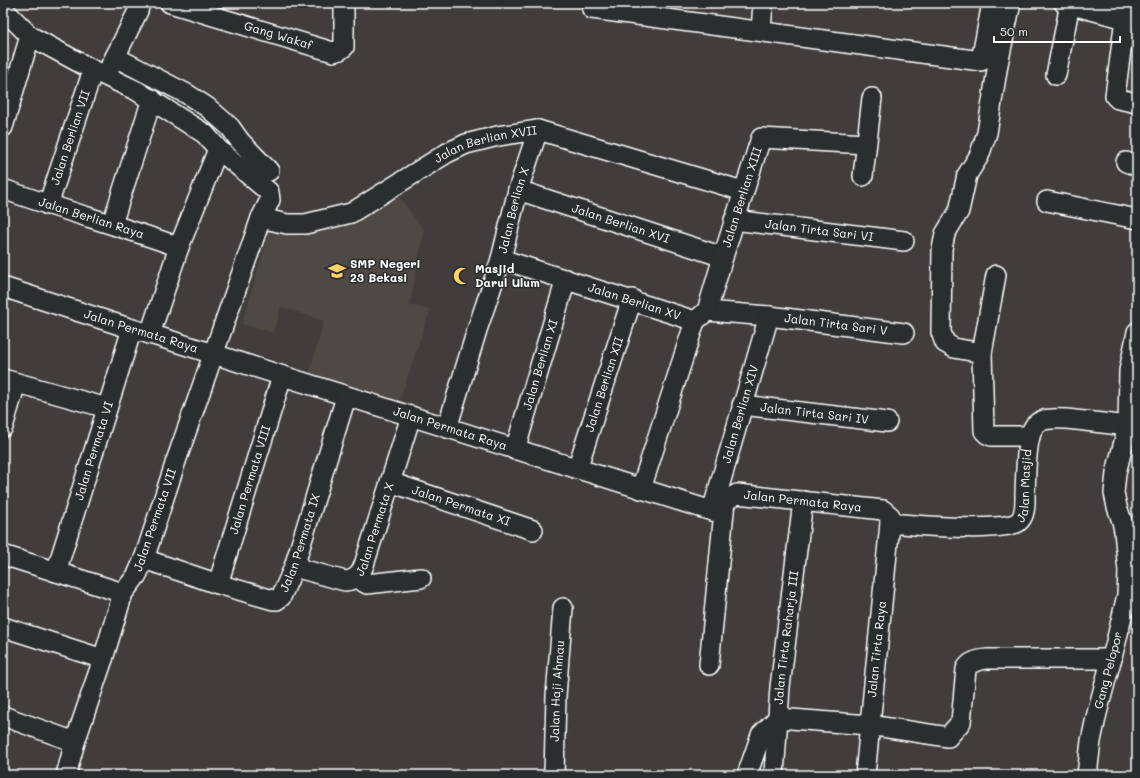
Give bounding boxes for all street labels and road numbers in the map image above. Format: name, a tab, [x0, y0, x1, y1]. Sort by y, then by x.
street label: Gang Wakaf	[242, 17, 315, 52]
street label: Jalan Berlian VII	[46, 88, 93, 187]
street label: Jalan Berlian XVII	[431, 121, 538, 166]
street label: Jalan Berlian XIII	[718, 145, 765, 249]
street label: Jalan Berlian X	[494, 165, 532, 255]
street label: Jalan Berlian Raya	[37, 193, 146, 241]
street label: Jalan Berlian XVI	[570, 199, 672, 246]
street label: Jalan Tirta Sari VI	[764, 215, 874, 244]
street label: Jalan Berlian XV	[586, 278, 683, 323]
street label: Jalan Permata Raya	[82, 305, 200, 356]
street label: Jalan Tirta Sari V	[784, 309, 889, 338]
street label: Jalan Berlian XI	[518, 317, 561, 412]
street label: Jalan Berlian XII	[581, 334, 626, 434]
street label: Jalan Berlian XIV	[717, 362, 761, 465]
street label: Jalan Tirta Sari IV	[760, 398, 870, 427]
street label: Jalan Permata VI	[70, 399, 116, 502]
street label: Jalan Permata Raya	[392, 402, 509, 453]
street label: Jalan Permata VIII	[225, 423, 273, 536]
street label: Jalan Masjid	[1012, 448, 1035, 525]
street label: Jalan Permata VII	[129, 466, 179, 573]
street label: Jalan Permata X	[351, 480, 397, 579]
street label: Jalan Permata XI	[410, 481, 513, 529]
street label: Jalan Permata Raya	[743, 486, 863, 515]
street label: Jalan Permata IX	[275, 491, 323, 594]
street label: Jalan Tirta Raharja III	[770, 570, 801, 705]
street label: Jalan Tirta Raya	[863, 600, 889, 698]
street label: Gang Pelopor	[1089, 630, 1125, 711]
street label: Jalan Haji Ahmau	[546, 640, 567, 742]

